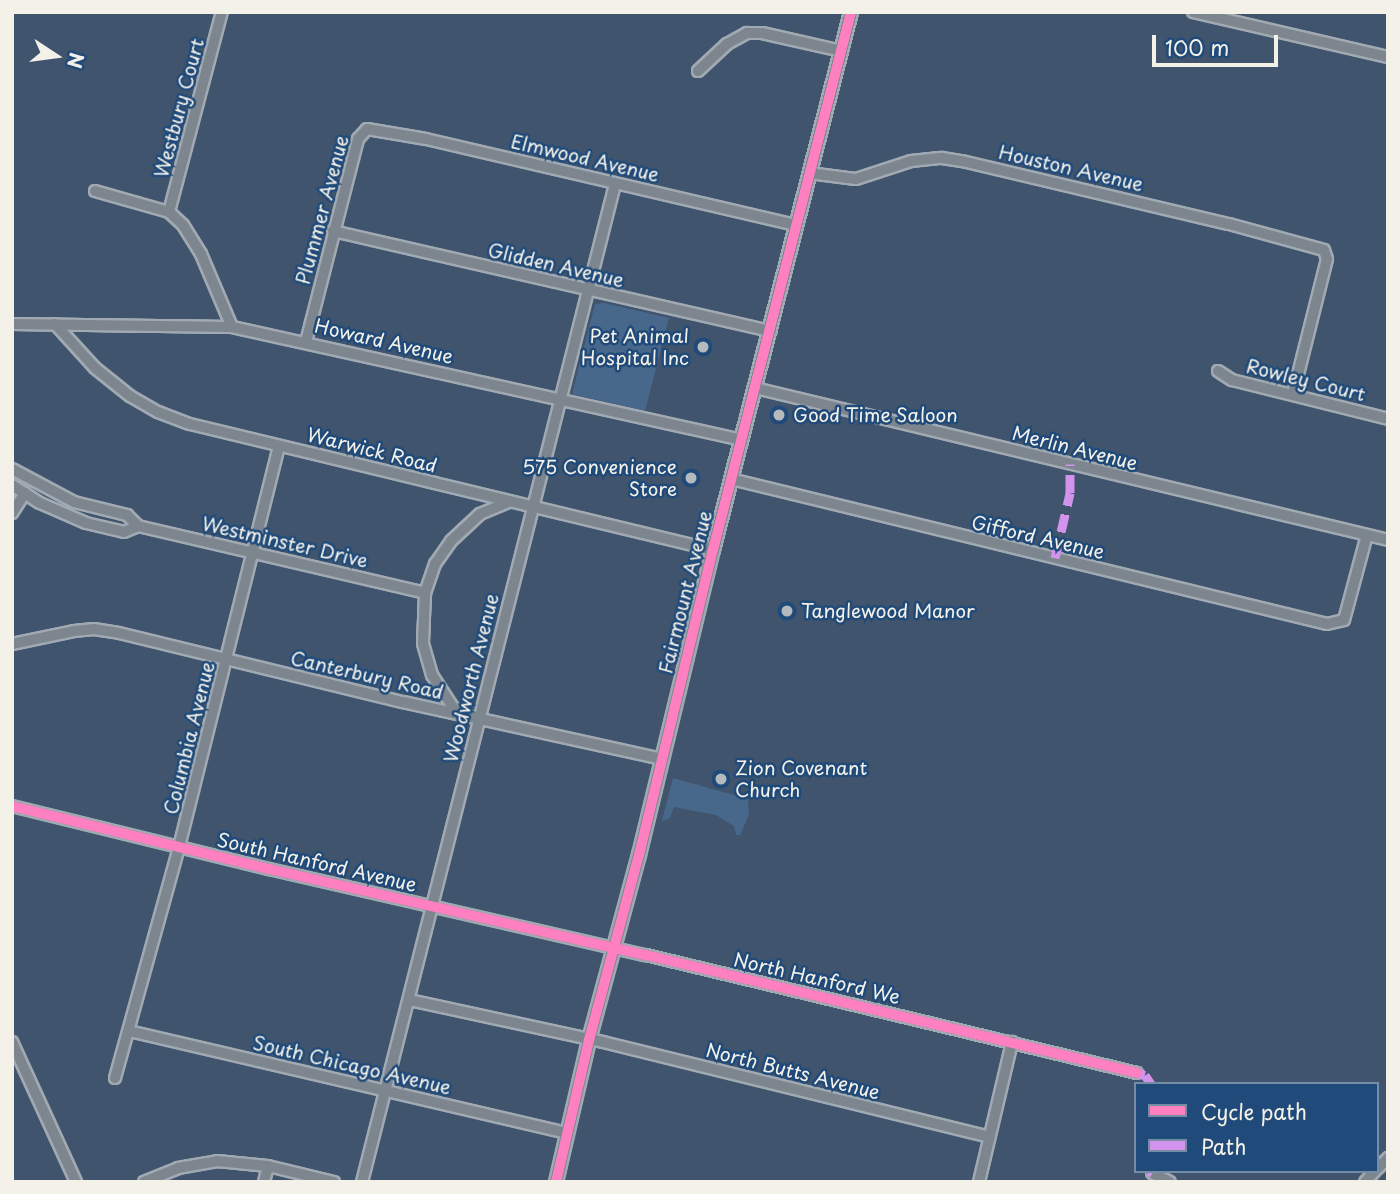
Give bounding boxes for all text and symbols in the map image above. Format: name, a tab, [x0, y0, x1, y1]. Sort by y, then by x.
north arrow	[21, 21, 91, 91]
scale bar	[1155, 21, 1281, 65]
text: 100 m	[1165, 31, 1229, 63]
street label: Westbury Court	[149, 35, 209, 181]
text: N	[61, 50, 92, 71]
street label: Elmwood Avenue	[508, 130, 662, 186]
street label: Plummer Avenue	[291, 133, 353, 287]
street label: Houston Avenue	[997, 141, 1145, 195]
street label: Glidden Avenue	[485, 238, 627, 292]
street label: Howard Avenue	[312, 314, 456, 368]
place label: Pet Animal Hospital Inc	[579, 325, 689, 369]
marker: Pet Animal Hospital Inc	[695, 339, 711, 355]
street label: Rowley Court	[1244, 354, 1368, 406]
place label: Good Time Saloon	[793, 404, 960, 426]
marker: Good Time Saloon	[771, 407, 787, 423]
street label: Merlin Avenue	[1009, 421, 1141, 475]
street label: Warwick Road	[305, 423, 439, 477]
place label: 575 Convenience Store	[523, 456, 677, 500]
marker: 575 Convenience Store	[683, 470, 699, 486]
street label: Fairmount Avenue	[654, 509, 716, 675]
street label: Gifford Avenue	[969, 510, 1107, 564]
street label: Westminster Drive	[200, 512, 370, 572]
street label: Woodworth Avenue	[439, 590, 503, 766]
place label: Tanglewood Manor	[801, 600, 975, 622]
marker: Tanglewood Manor	[779, 603, 795, 619]
street label: Canterbury Road	[288, 646, 446, 704]
street label: Columbia Avenue	[159, 659, 219, 817]
place label: Zion Covenant Church	[735, 757, 866, 801]
marker: Zion Covenant Church	[713, 771, 729, 787]
street label: South Hanford Avenue	[214, 828, 420, 896]
street label: North Hanford We	[731, 948, 903, 1008]
street label: South Chicago Avenue	[250, 1031, 454, 1099]
street label: North Butts Avenue	[704, 1038, 882, 1104]
legend	[1134, 1082, 1379, 1173]
text: Cycle path	[1201, 1095, 1307, 1127]
text: Path	[1201, 1130, 1246, 1162]

